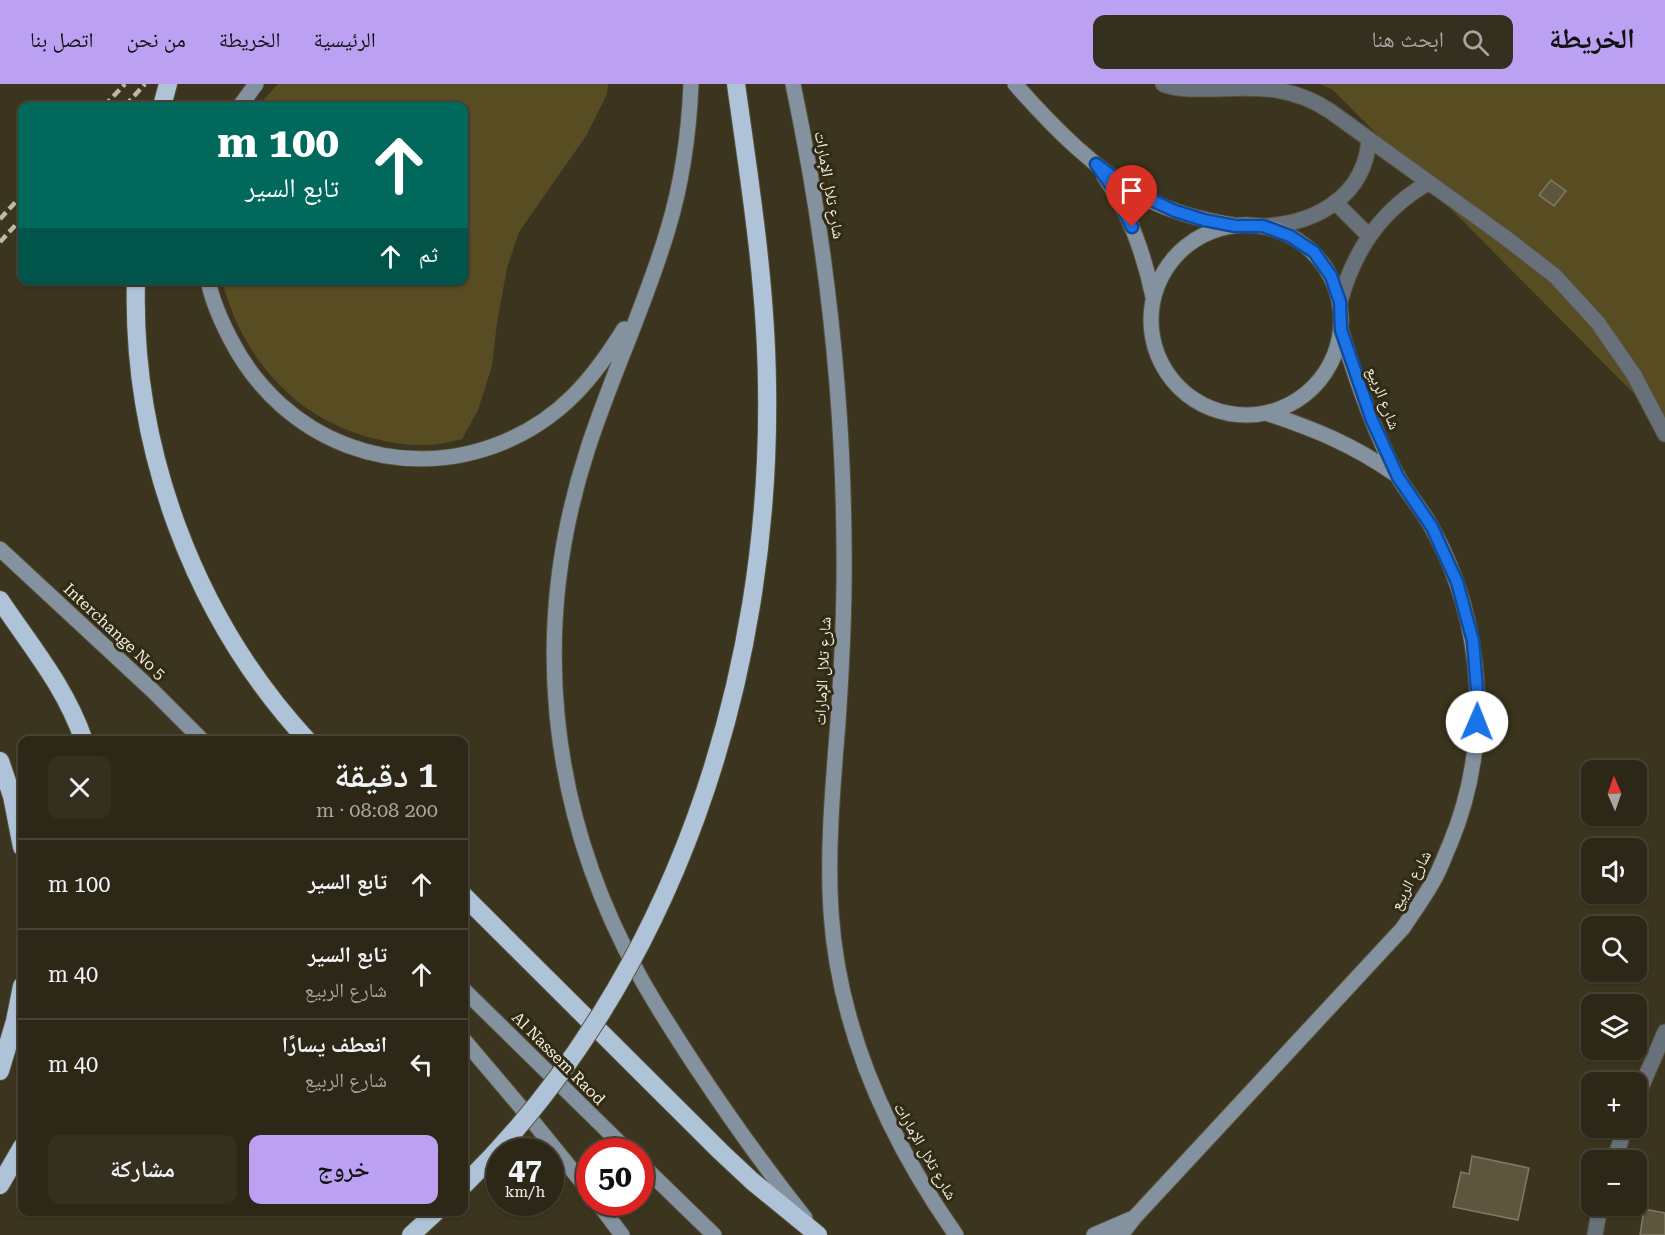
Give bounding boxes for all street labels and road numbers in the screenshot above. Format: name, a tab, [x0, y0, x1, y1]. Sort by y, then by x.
street label: شارع تلال الإمارات	[810, 130, 848, 241]
street label: شارع الربيع	[1362, 364, 1404, 433]
street label: Interchange No 5	[60, 579, 170, 684]
street label: شارع تلال الإمارات	[810, 616, 836, 726]
street label: شارع الربيع	[1386, 847, 1436, 914]
street label: Al Nassem Raod	[508, 1008, 609, 1109]
street label: شارع تلال الإمارات	[889, 1099, 961, 1204]

